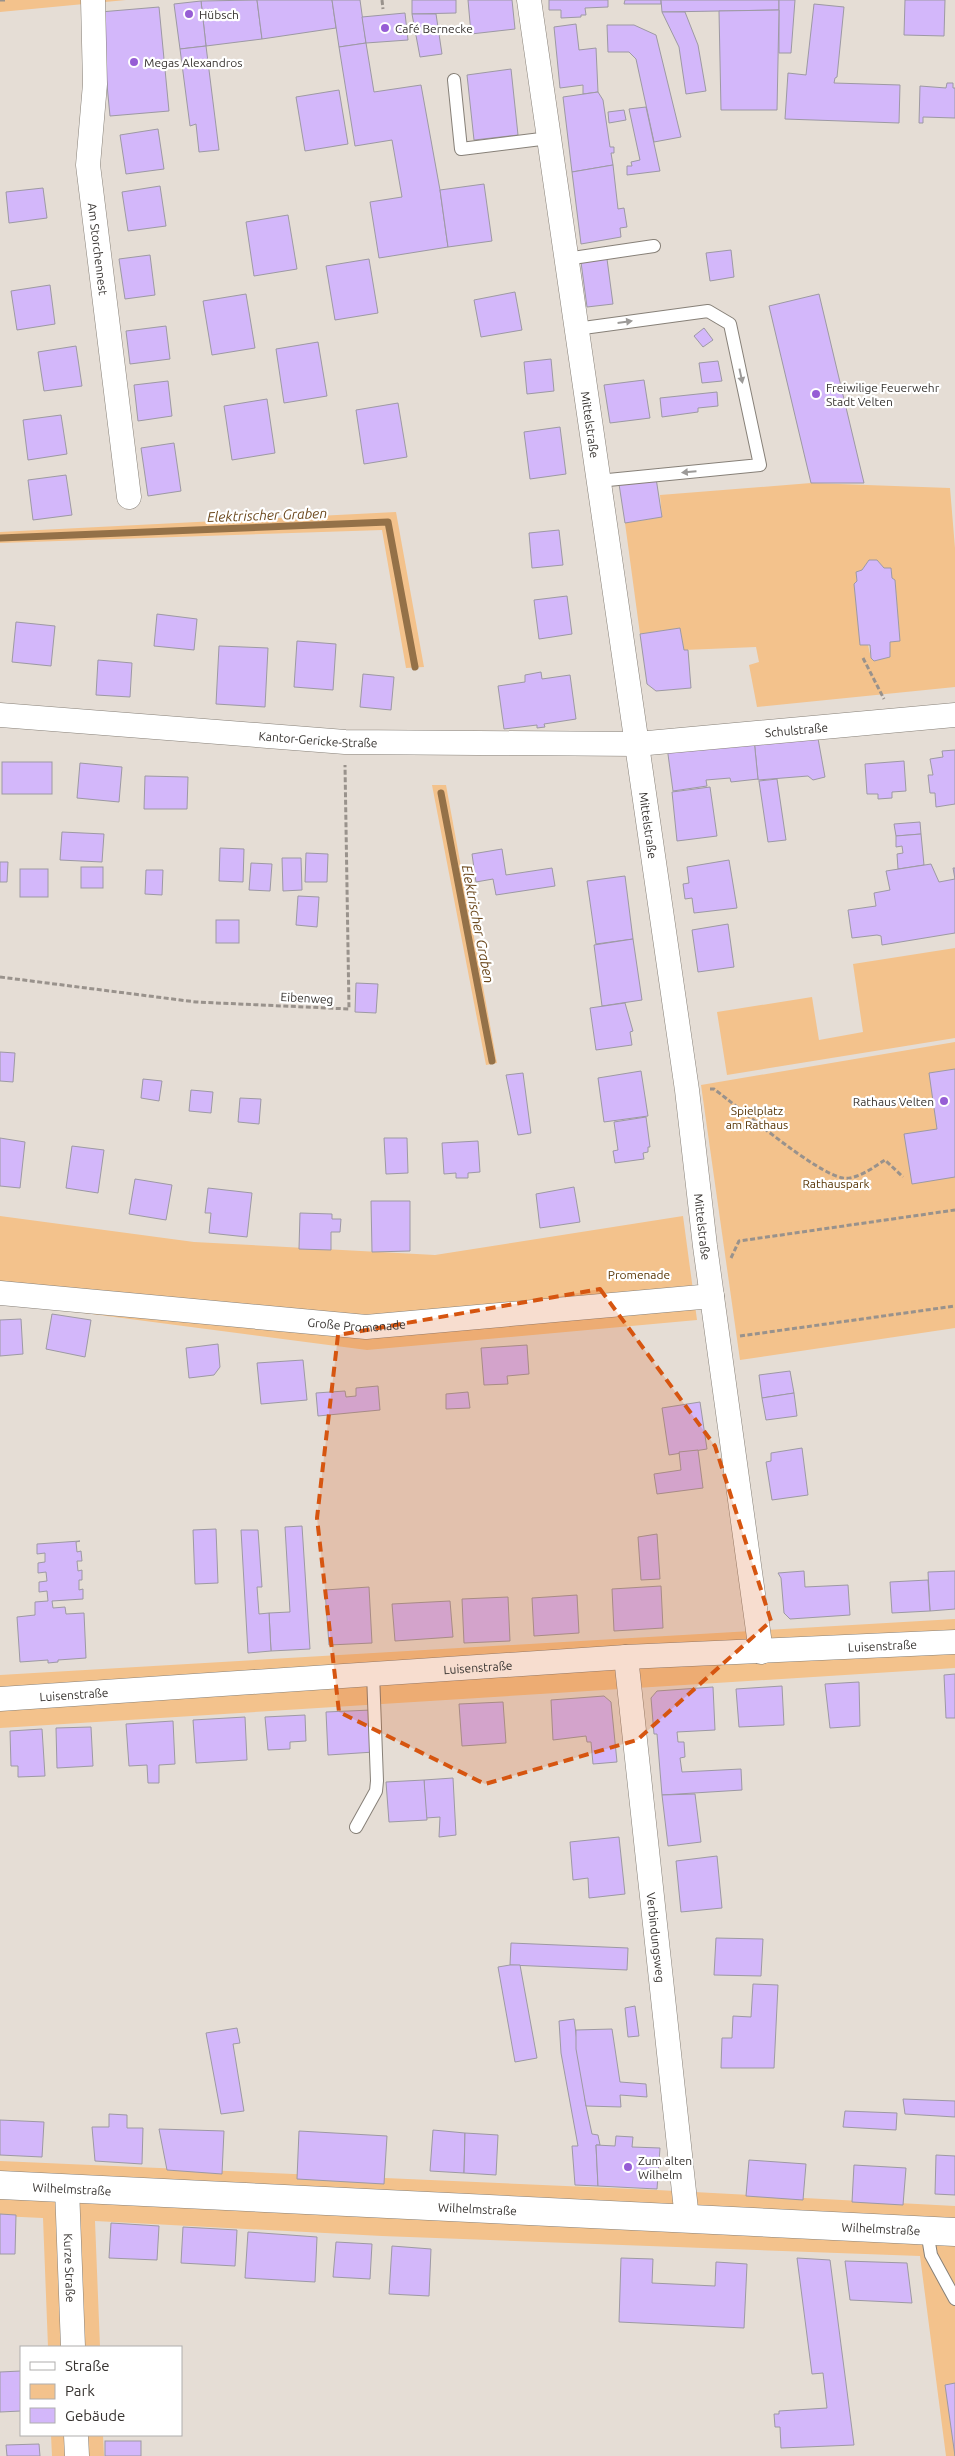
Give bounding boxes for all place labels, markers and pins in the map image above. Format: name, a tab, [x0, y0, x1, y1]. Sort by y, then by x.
marker: Hübsch	[183, 8, 195, 20]
place label: Hübsch	[199, 8, 239, 21]
marker: Café Bernecke	[379, 22, 391, 34]
place label: Café Bernecke	[395, 22, 473, 35]
marker: Megas Alexandros	[128, 56, 140, 68]
place label: Megas Alexandros	[144, 56, 242, 69]
place label: Freiwilige Feuerwehr Stadt Velten	[826, 381, 940, 408]
marker: Freiwilige Feuerwehr Stadt Velten	[810, 388, 822, 400]
place label: Rathaus Velten	[853, 1095, 934, 1108]
marker: Rathaus Velten	[938, 1095, 950, 1107]
place label: Zum alten Wilhelm	[638, 2154, 692, 2181]
marker: Zum alten Wilhelm	[622, 2161, 634, 2173]

